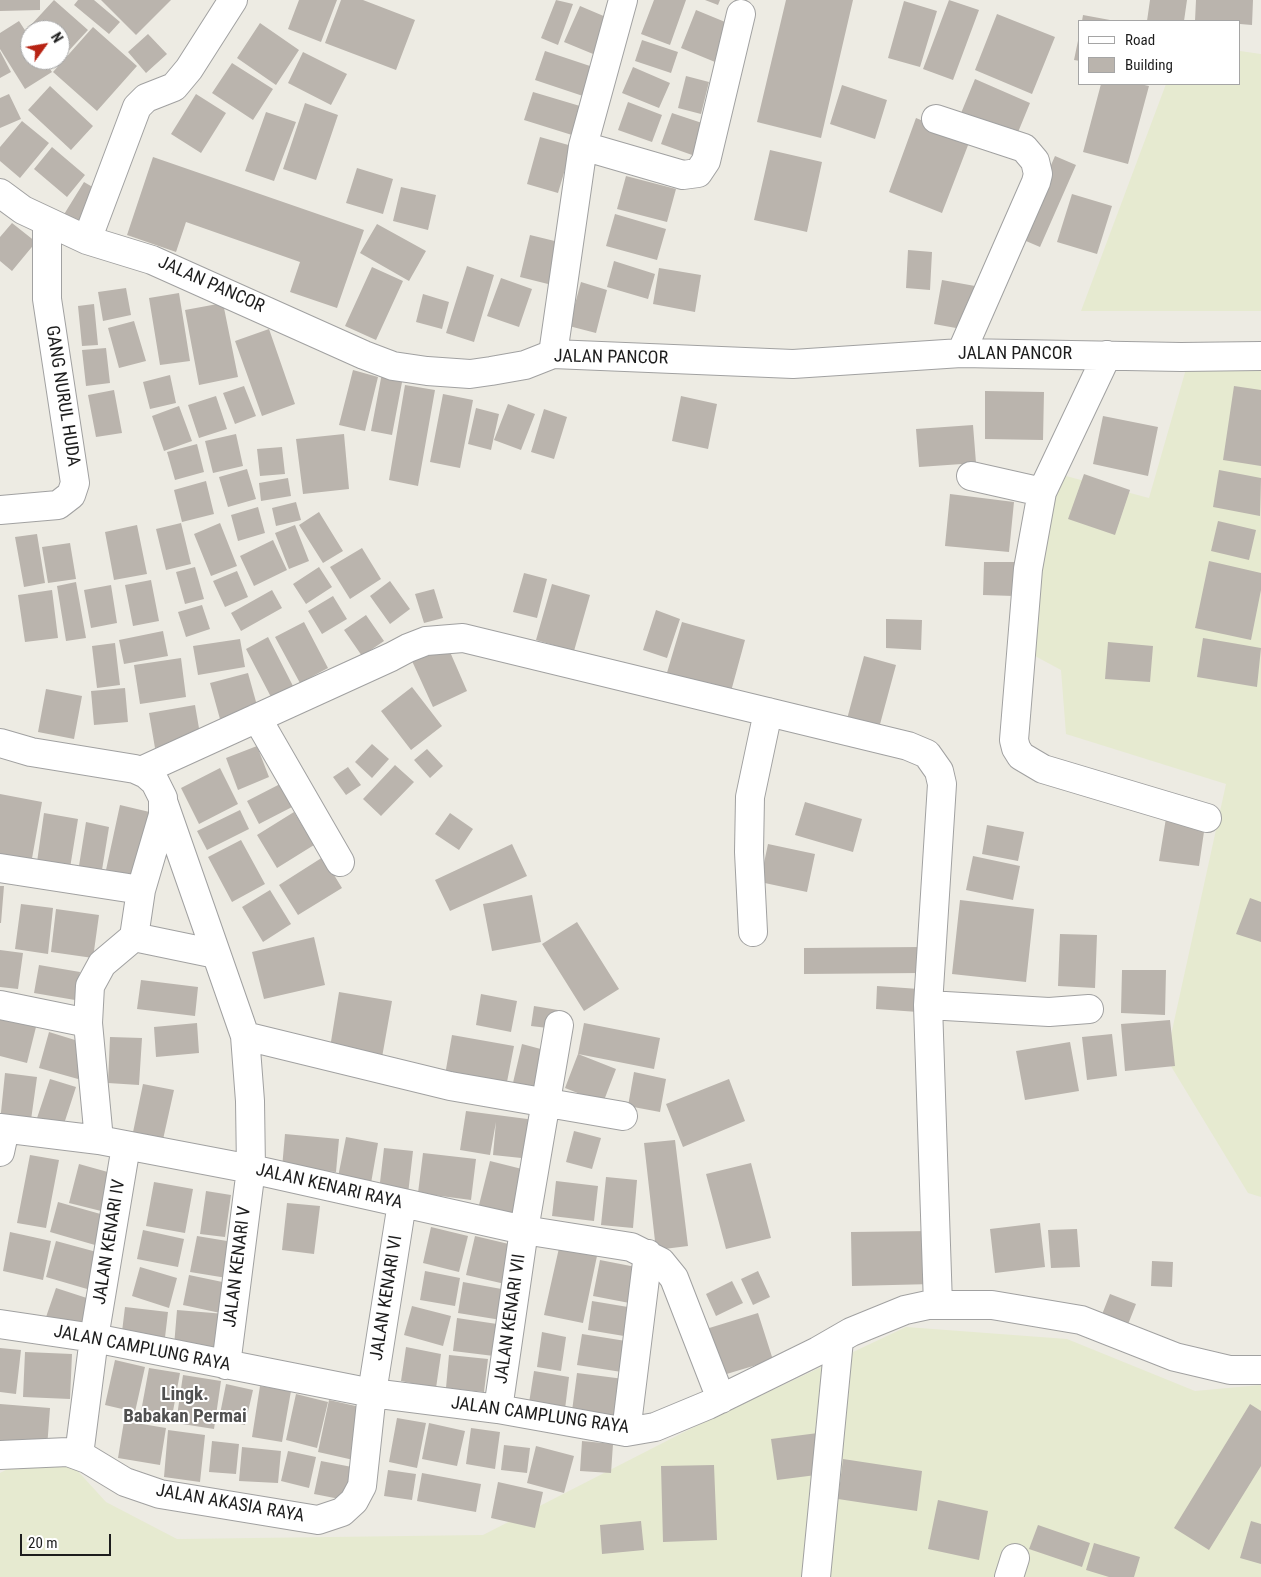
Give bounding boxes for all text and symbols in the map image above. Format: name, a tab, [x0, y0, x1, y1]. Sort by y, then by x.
north arrow	[20, 20, 70, 70]
legend	[1078, 20, 1241, 85]
text: N	[48, 30, 66, 45]
text: Road	[1125, 31, 1155, 49]
text: Building	[1125, 56, 1173, 74]
street label: JALAN PANCOR	[154, 252, 268, 318]
street label: GANG NURUL HUDA	[40, 324, 84, 468]
street label: JALAN PANCOR	[958, 343, 1072, 365]
street label: JALAN PANCOR	[554, 346, 668, 370]
street label: JALAN KENARI RAYA	[253, 1160, 405, 1214]
street label: JALAN KENARI IV	[89, 1178, 131, 1306]
street label: JALAN KENARI V	[220, 1205, 256, 1329]
street label: JALAN KENARI VI	[366, 1234, 408, 1362]
street label: JALAN KENARI VII	[491, 1253, 531, 1385]
street label: JALAN CAMPLUNG RAYA	[52, 1321, 232, 1377]
district label: Lingk. Babakan Permai	[123, 1384, 247, 1428]
street label: JALAN CAMPLUNG RAYA	[450, 1393, 630, 1439]
street label: JALAN AKASIA RAYA	[154, 1480, 306, 1528]
scale bar	[22, 1524, 114, 1556]
text: 20 m	[28, 1534, 58, 1552]

